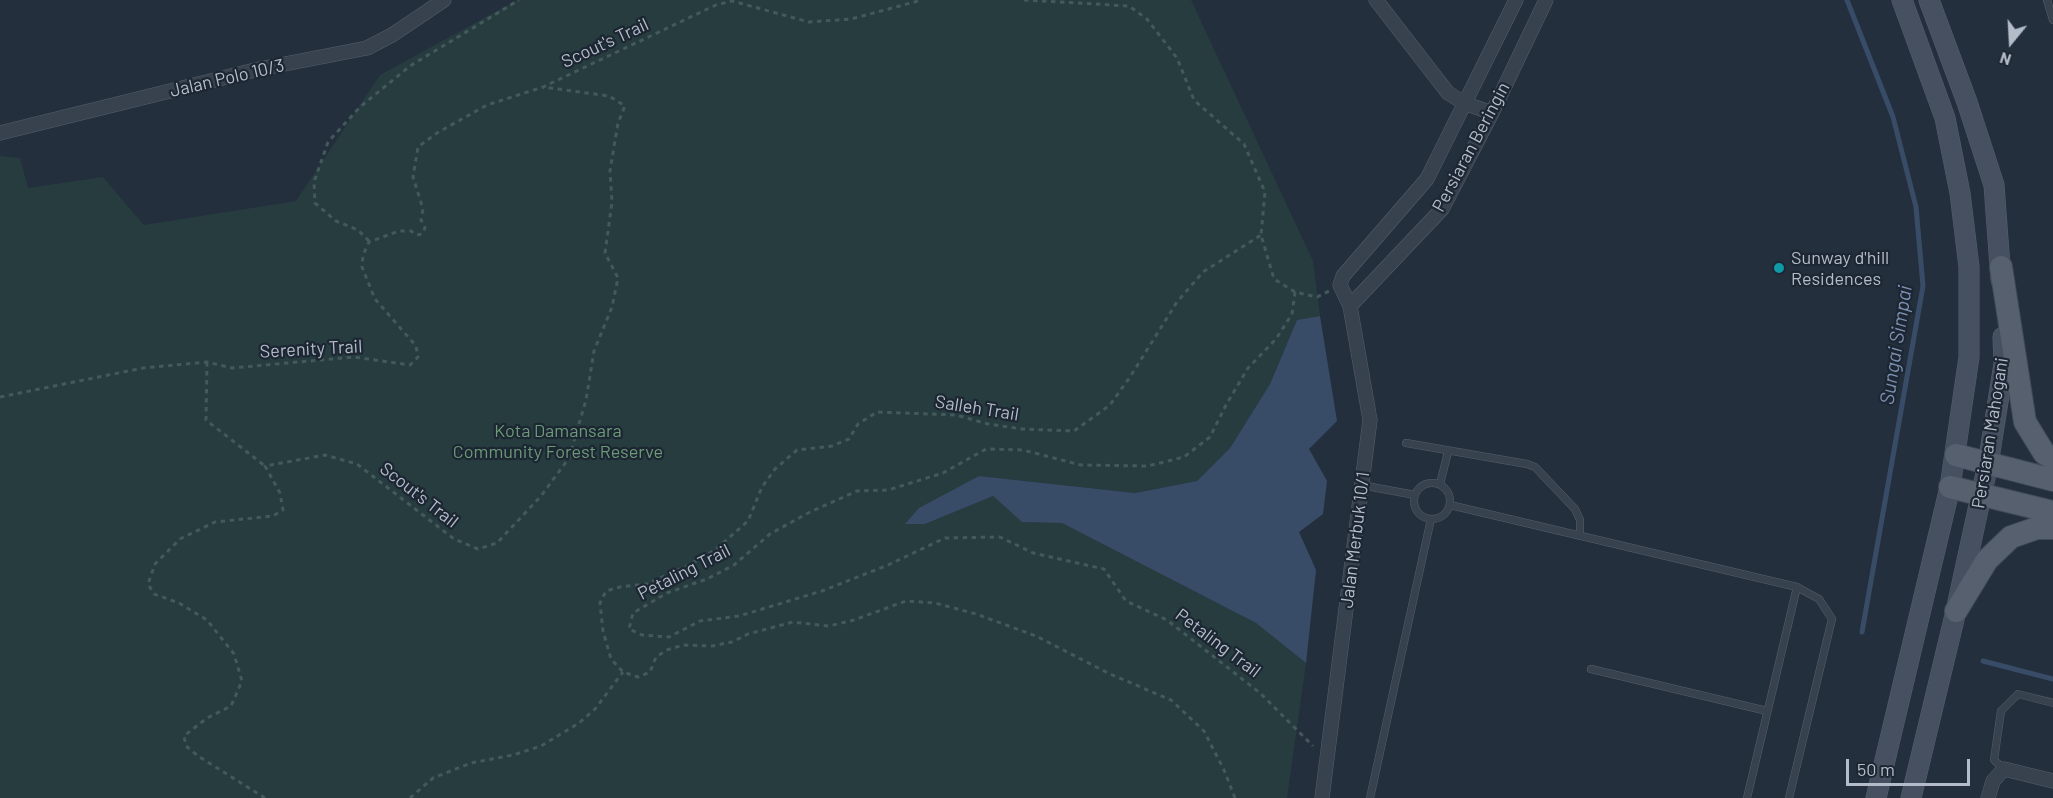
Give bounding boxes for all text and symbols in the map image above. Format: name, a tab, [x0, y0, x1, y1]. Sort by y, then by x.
north arrow	[1981, 12, 2041, 72]
street label: Scout's Trail	[558, 13, 652, 73]
text: N	[1997, 49, 2013, 70]
street label: Jalan Polo 10/3	[168, 54, 286, 102]
street label: Persiaran Beringin	[1428, 79, 1514, 215]
place label: Sunway d'hill Residences	[1791, 247, 1889, 290]
marker: Sunway d'hill Residences	[1772, 261, 1786, 275]
water label: Sungai Simpai	[1875, 284, 1917, 406]
street label: Serenity Trail	[259, 336, 363, 362]
street label: Persiaran Mahogani	[1967, 356, 2013, 510]
street label: Salleh Trail	[934, 391, 1020, 425]
park label: Kota Damansara Community Forest Reserve	[453, 420, 663, 462]
street label: Scout's Trail	[375, 458, 463, 532]
street label: Jalan Merbuk 10/1	[1336, 471, 1374, 609]
street label: Petaling Trail	[634, 539, 734, 605]
street label: Petaling Trail	[1171, 604, 1265, 682]
scale bar	[1849, 747, 1974, 785]
text: 50 m	[1857, 758, 1895, 780]

